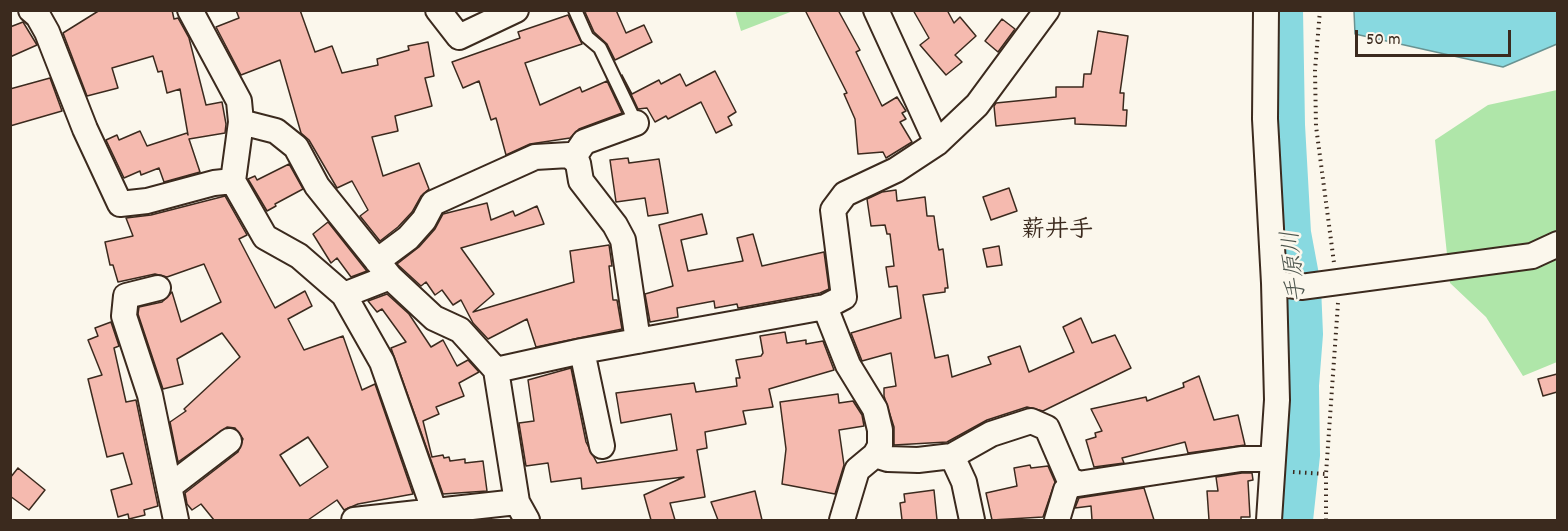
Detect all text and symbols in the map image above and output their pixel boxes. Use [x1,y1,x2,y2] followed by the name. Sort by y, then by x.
[1358,18,1514,56] scale bar
[1366,28,1401,53] text: 50 m
[1021,219,1093,247] district label: 薪井手
[1279,229,1315,303] water label: 手原川

